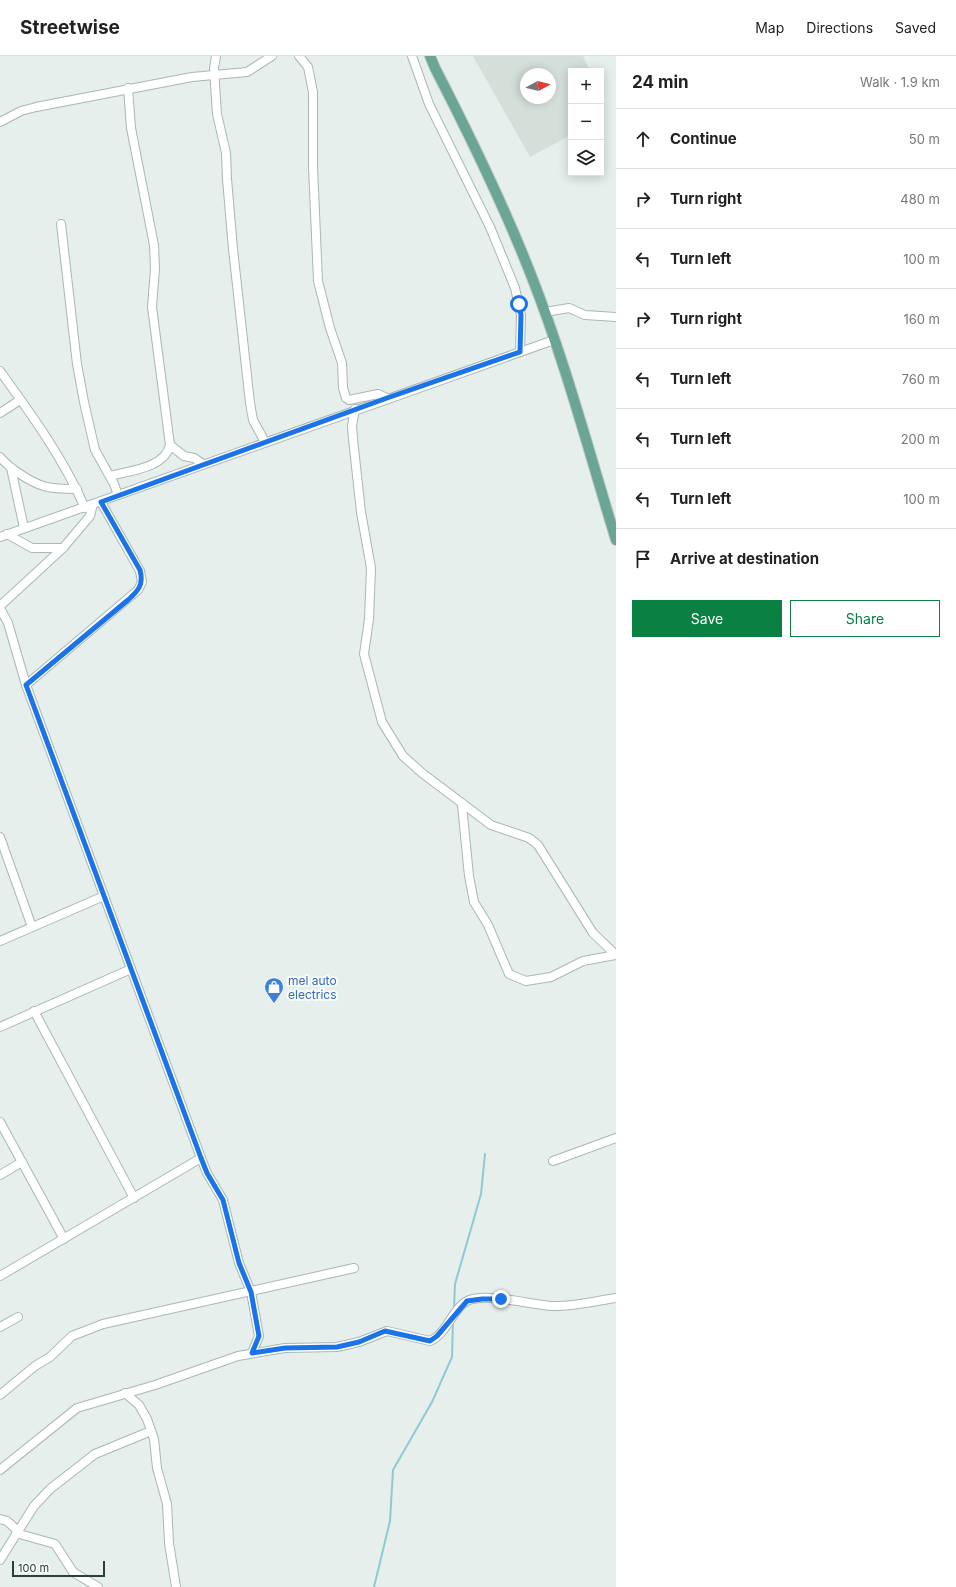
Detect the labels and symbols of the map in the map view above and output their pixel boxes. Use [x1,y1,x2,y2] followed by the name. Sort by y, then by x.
[520,68,556,104] north arrow
[510,295,528,313] route start
[288,973,337,1002] place label: mel auto electrics
[263,976,285,1004] shop icon: mel auto electrics
[492,1290,510,1308] route end
[12,1559,105,1578] scale bar

